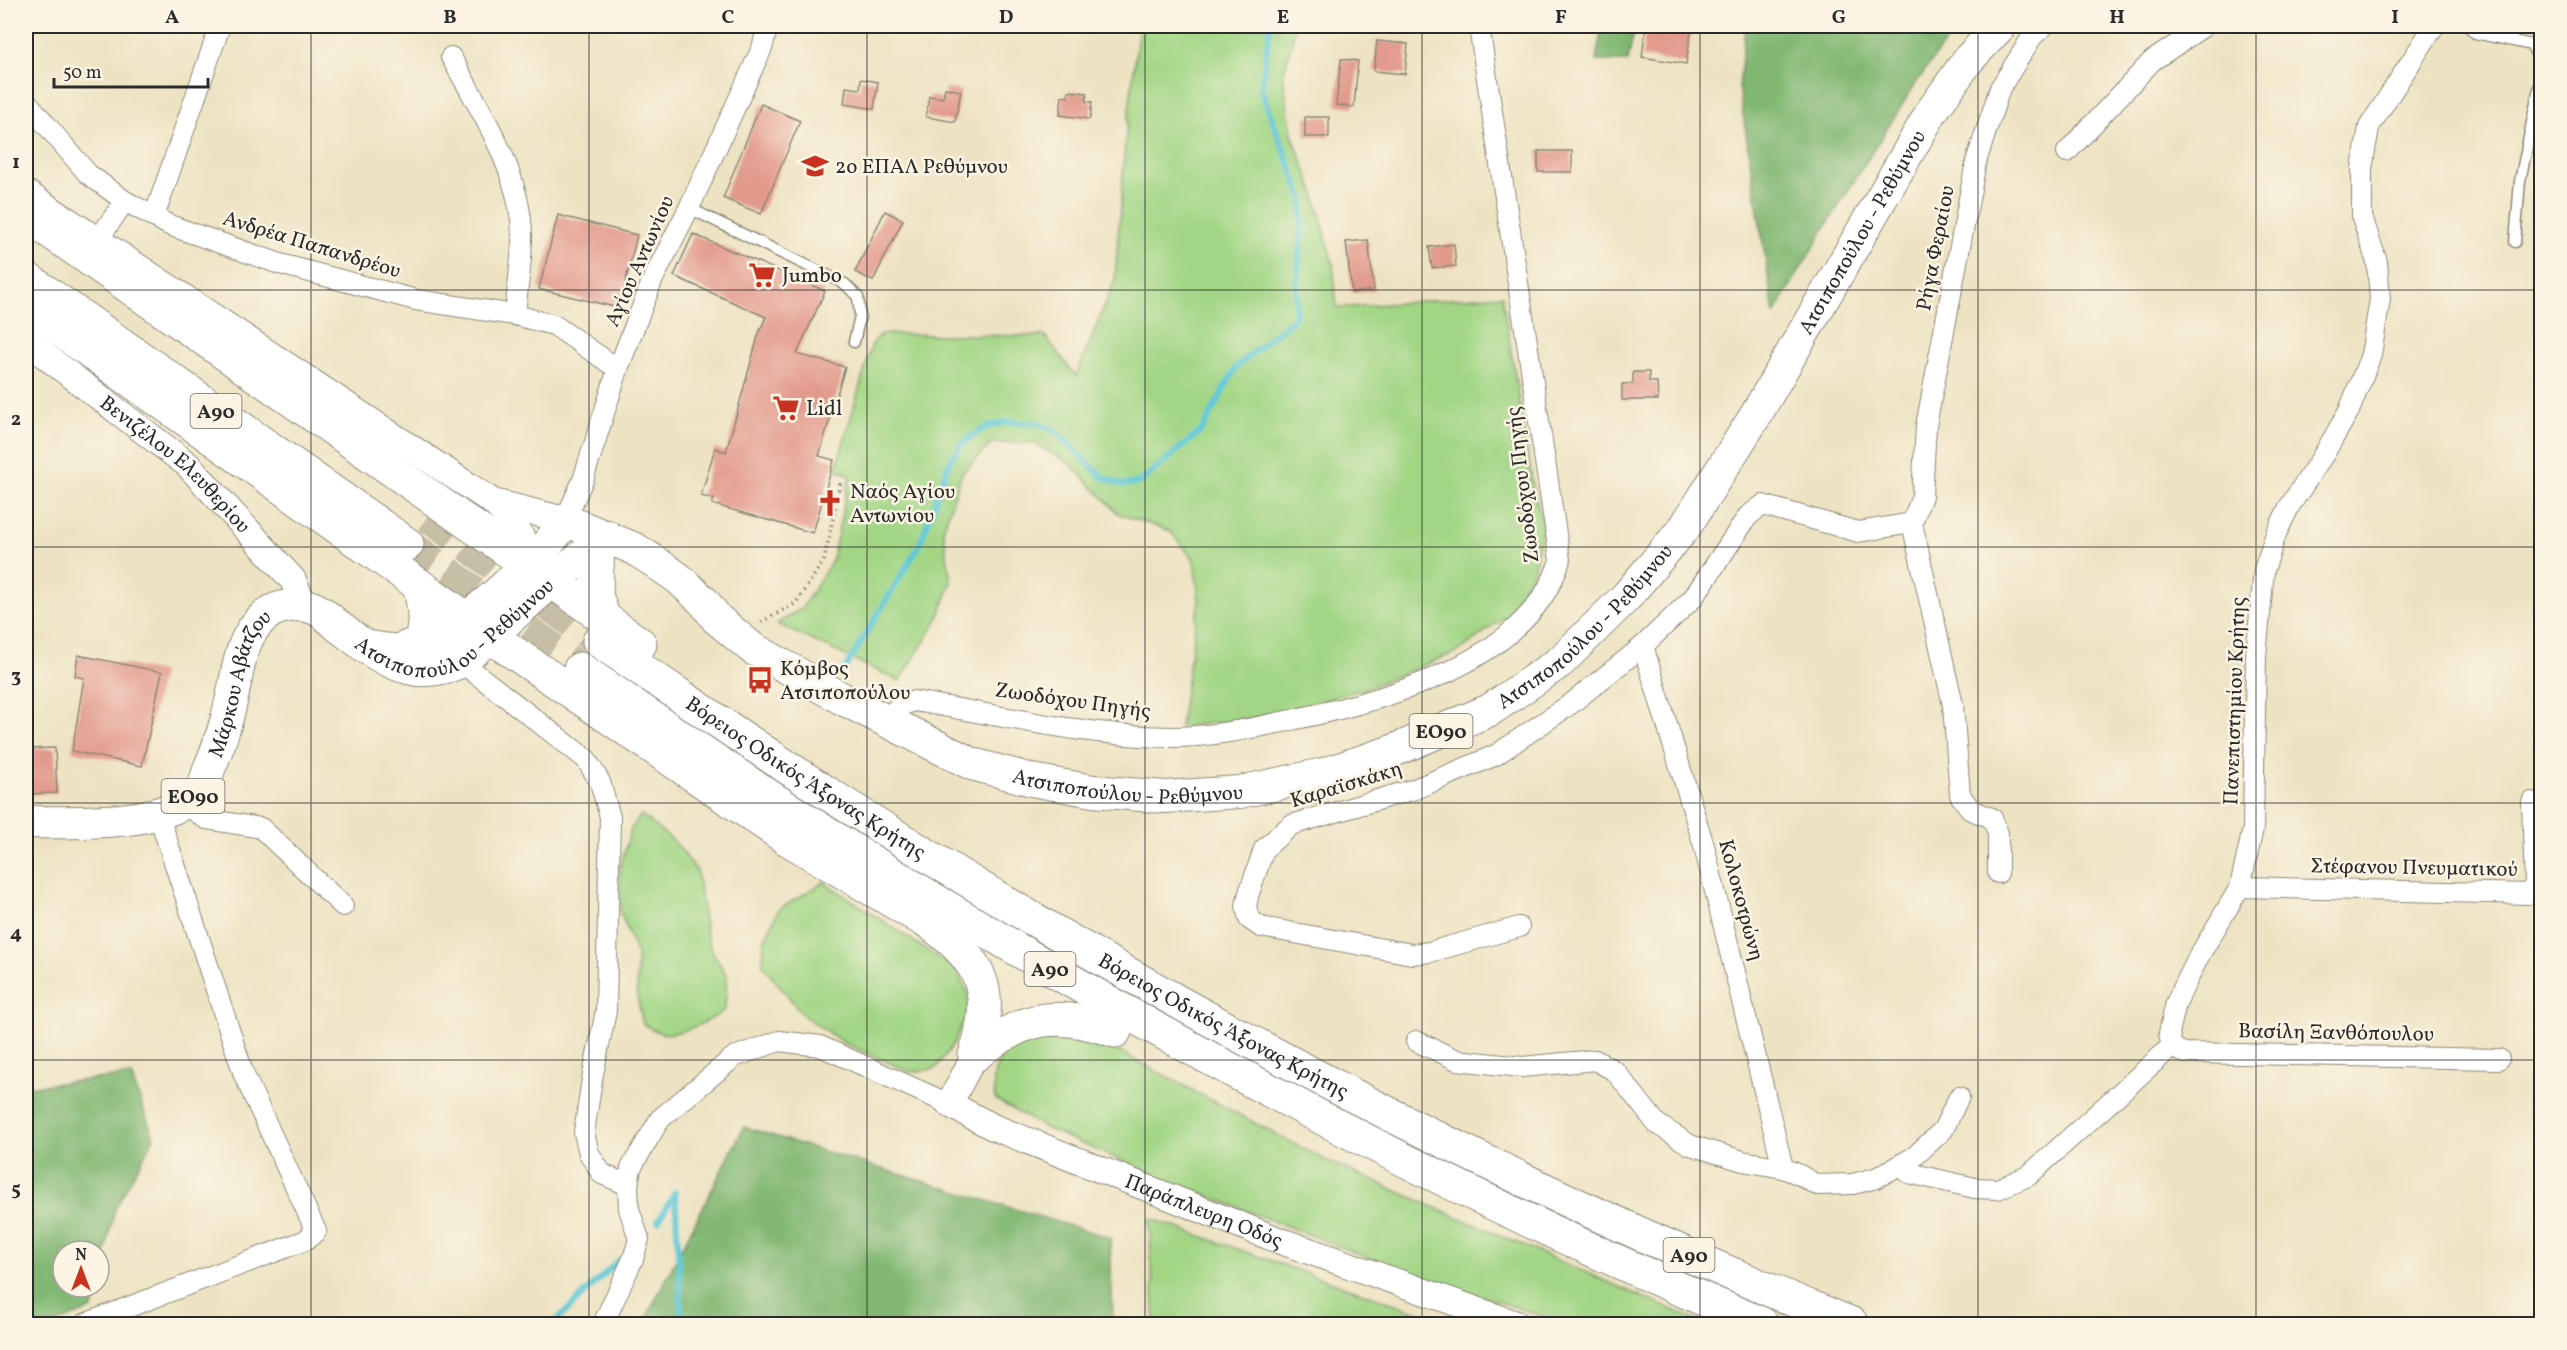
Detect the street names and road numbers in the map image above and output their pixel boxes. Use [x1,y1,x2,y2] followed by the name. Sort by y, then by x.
[1792,125,1934,340] street label: Ατσιποπούλου - Ρεθύμνου
[1910,183,1963,313] street label: Ρήγα Φεραίου
[599,191,682,332] street label: Αγίου Αντωνίου
[219,205,404,286] street label: Ανδρέα Παπανδρέου
[93,389,256,540] street label: Βενιζέλου Ελευθερίου
[190,394,242,428] road number: Α90
[1500,405,1547,565] street label: Ζωοδόχου Πηγής
[1492,539,1680,717] street label: Ατσιποπούλου - Ρεθύμνου
[348,573,561,686] street label: Ατσιποπούλου - Ρεθύμνου
[2217,596,2254,806] street label: Πανεπιστημίου Κρήτης
[202,603,278,762] street label: Μάρκου Αβάτζου
[993,676,1153,727] street label: Ζωοδόχου Πηγής
[679,690,931,867] street label: Βόρειος Οδικός Άξονας Κρήτης
[1410,714,1472,748] road number: ΕΟ90
[1287,755,1406,816] street label: Καραϊσκάκη
[1009,762,1244,813] street label: Ατσιποπούλου - Ρεθύμνου
[162,779,224,813] road number: ΕΟ90
[1710,836,1771,964] street label: Κολοκοτρώνη
[2310,852,2518,885] street label: Στέφανου Πνευματικού
[1092,947,1353,1107] street label: Βόρειος Οδικός Άξονας Κρήτης
[1024,952,1076,986] road number: Α90
[2238,1017,2434,1050] street label: Βασίλη Ξανθόπουλου
[1120,1168,1287,1256] street label: Παράπλευρη Οδός
[1664,1238,1714,1272] road number: Α90

